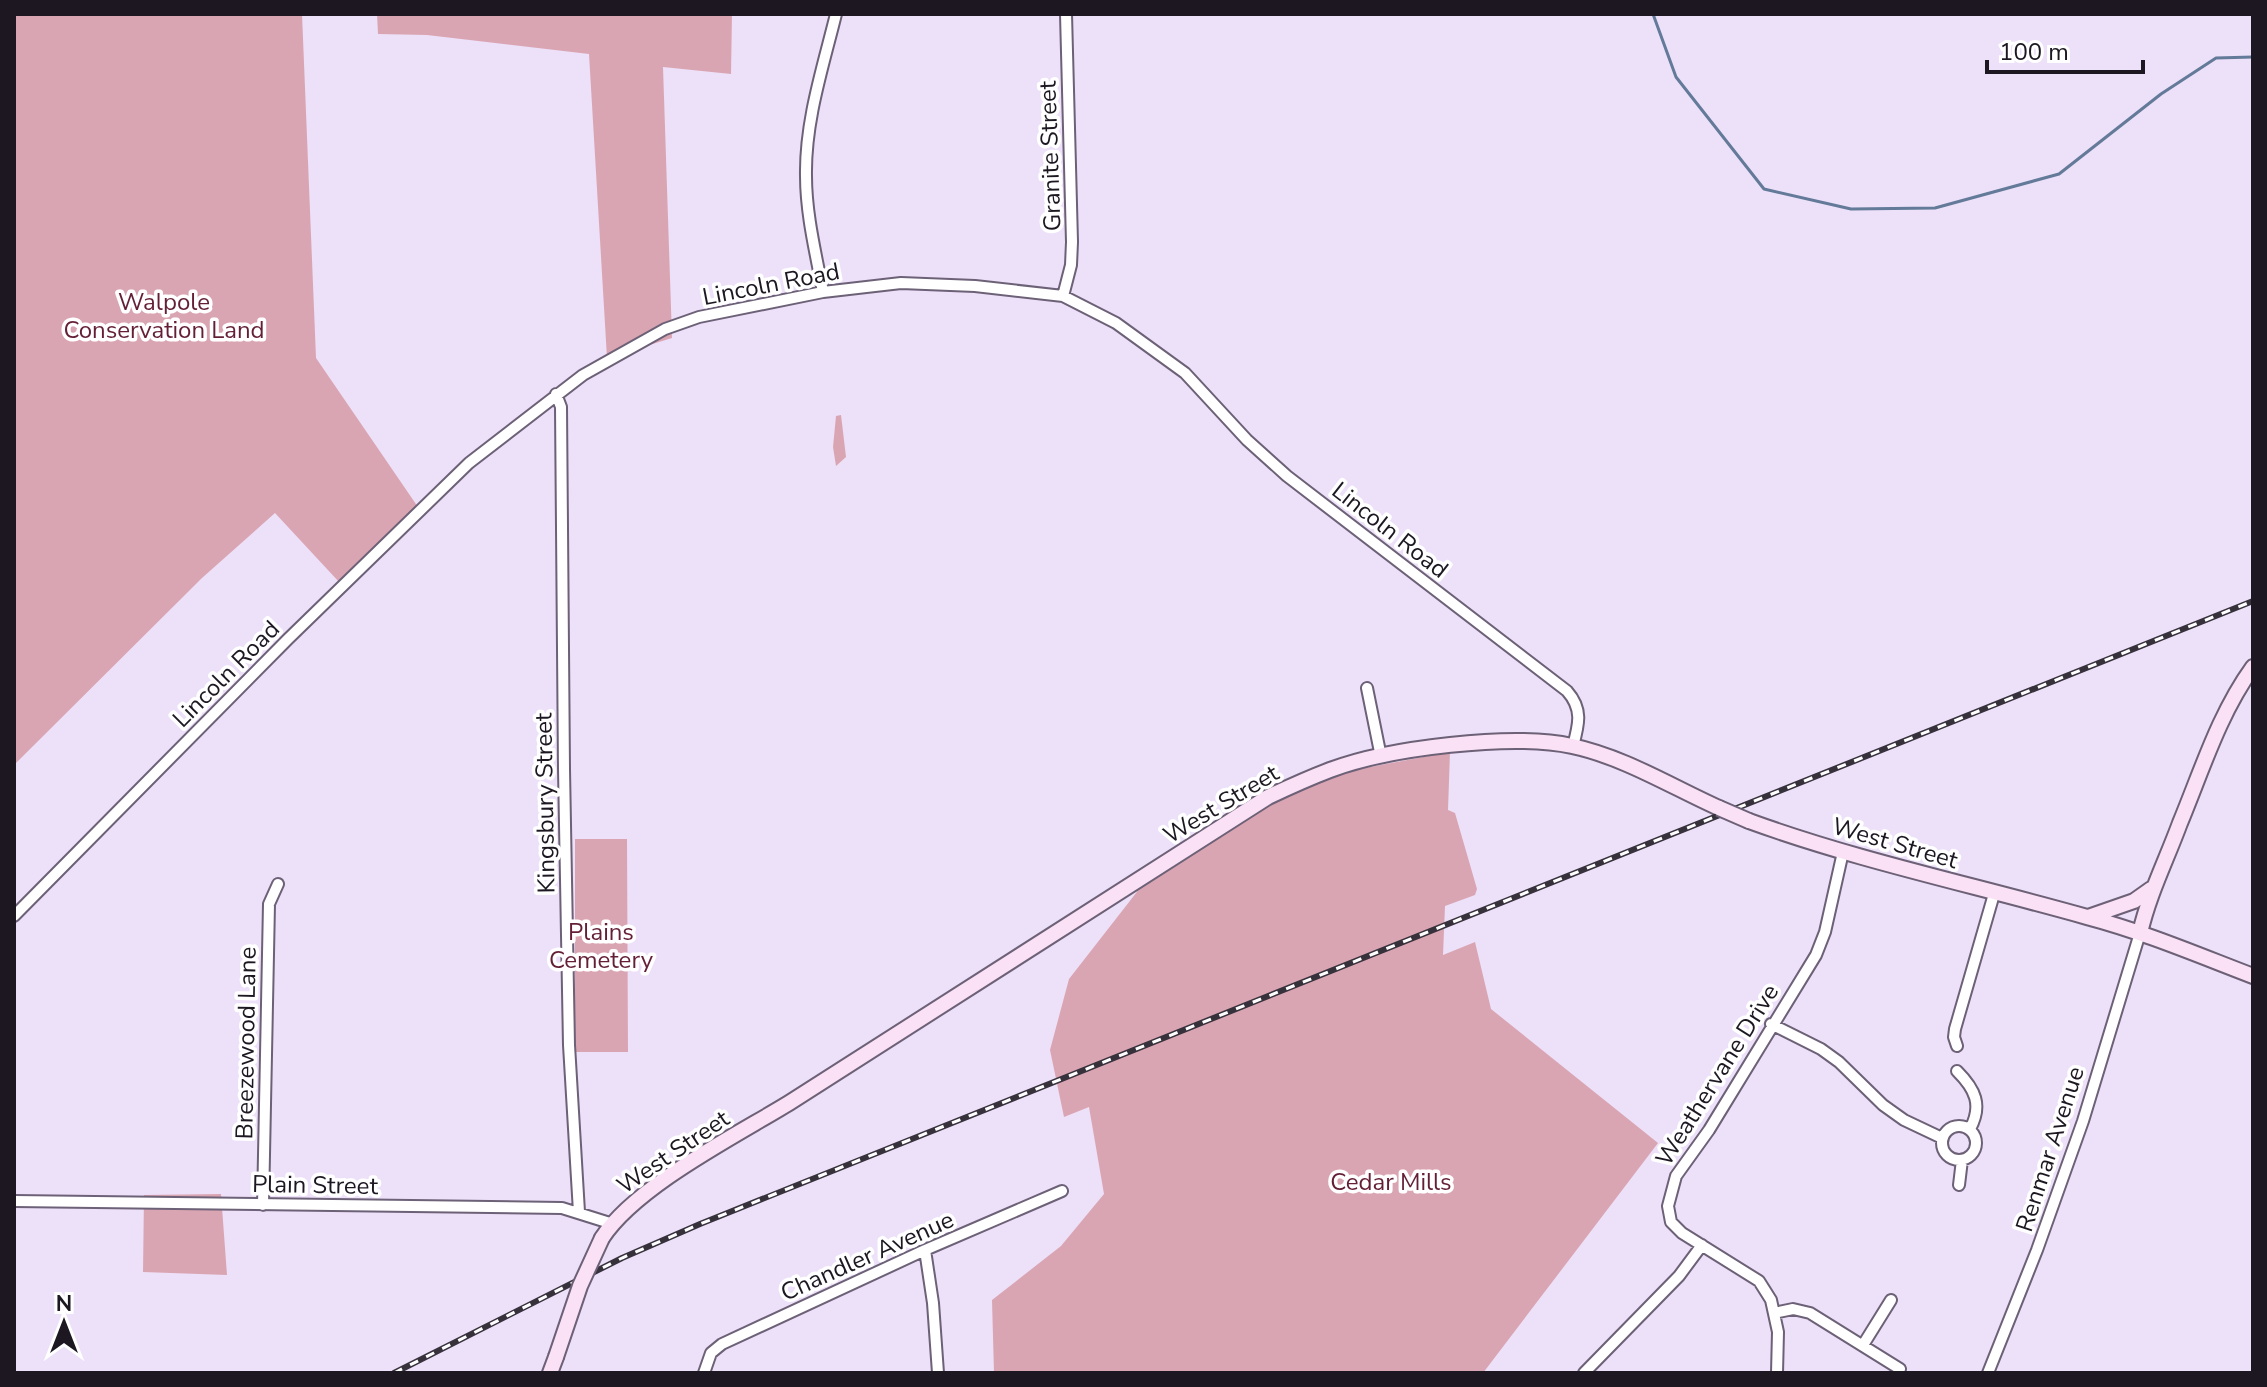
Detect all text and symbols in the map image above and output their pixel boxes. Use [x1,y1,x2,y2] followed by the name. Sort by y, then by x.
[1987,24,2143,74] scale bar
[1999,36,2069,68] text: 100 m
[1031,80,1069,232] street label: Granite Street
[700,255,842,313] street label: Lincoln Road
[63,286,265,346] park label: Walpole Conservation Land
[1325,475,1455,585] street label: Lincoln Road
[165,613,287,735] street label: Lincoln Road
[527,712,563,894] street label: Kingsbury Street
[1157,757,1285,851] street label: West Street
[1828,810,1962,876] street label: West Street
[549,916,654,976] park label: Plains Cemetery
[228,946,264,1140] street label: Breezewood Lane
[1648,978,1786,1172] street label: Weathervane Drive
[2008,1062,2092,1236] street label: Renmar Avenue
[610,1102,736,1201] street label: West Street
[1330,1166,1452,1198] park label: Cedar Mills
[252,1168,379,1202] street label: Plain Street
[775,1203,959,1309] street label: Chandler Avenue
[24,1283,104,1363] north arrow
[56,1289,72,1319] text: N

